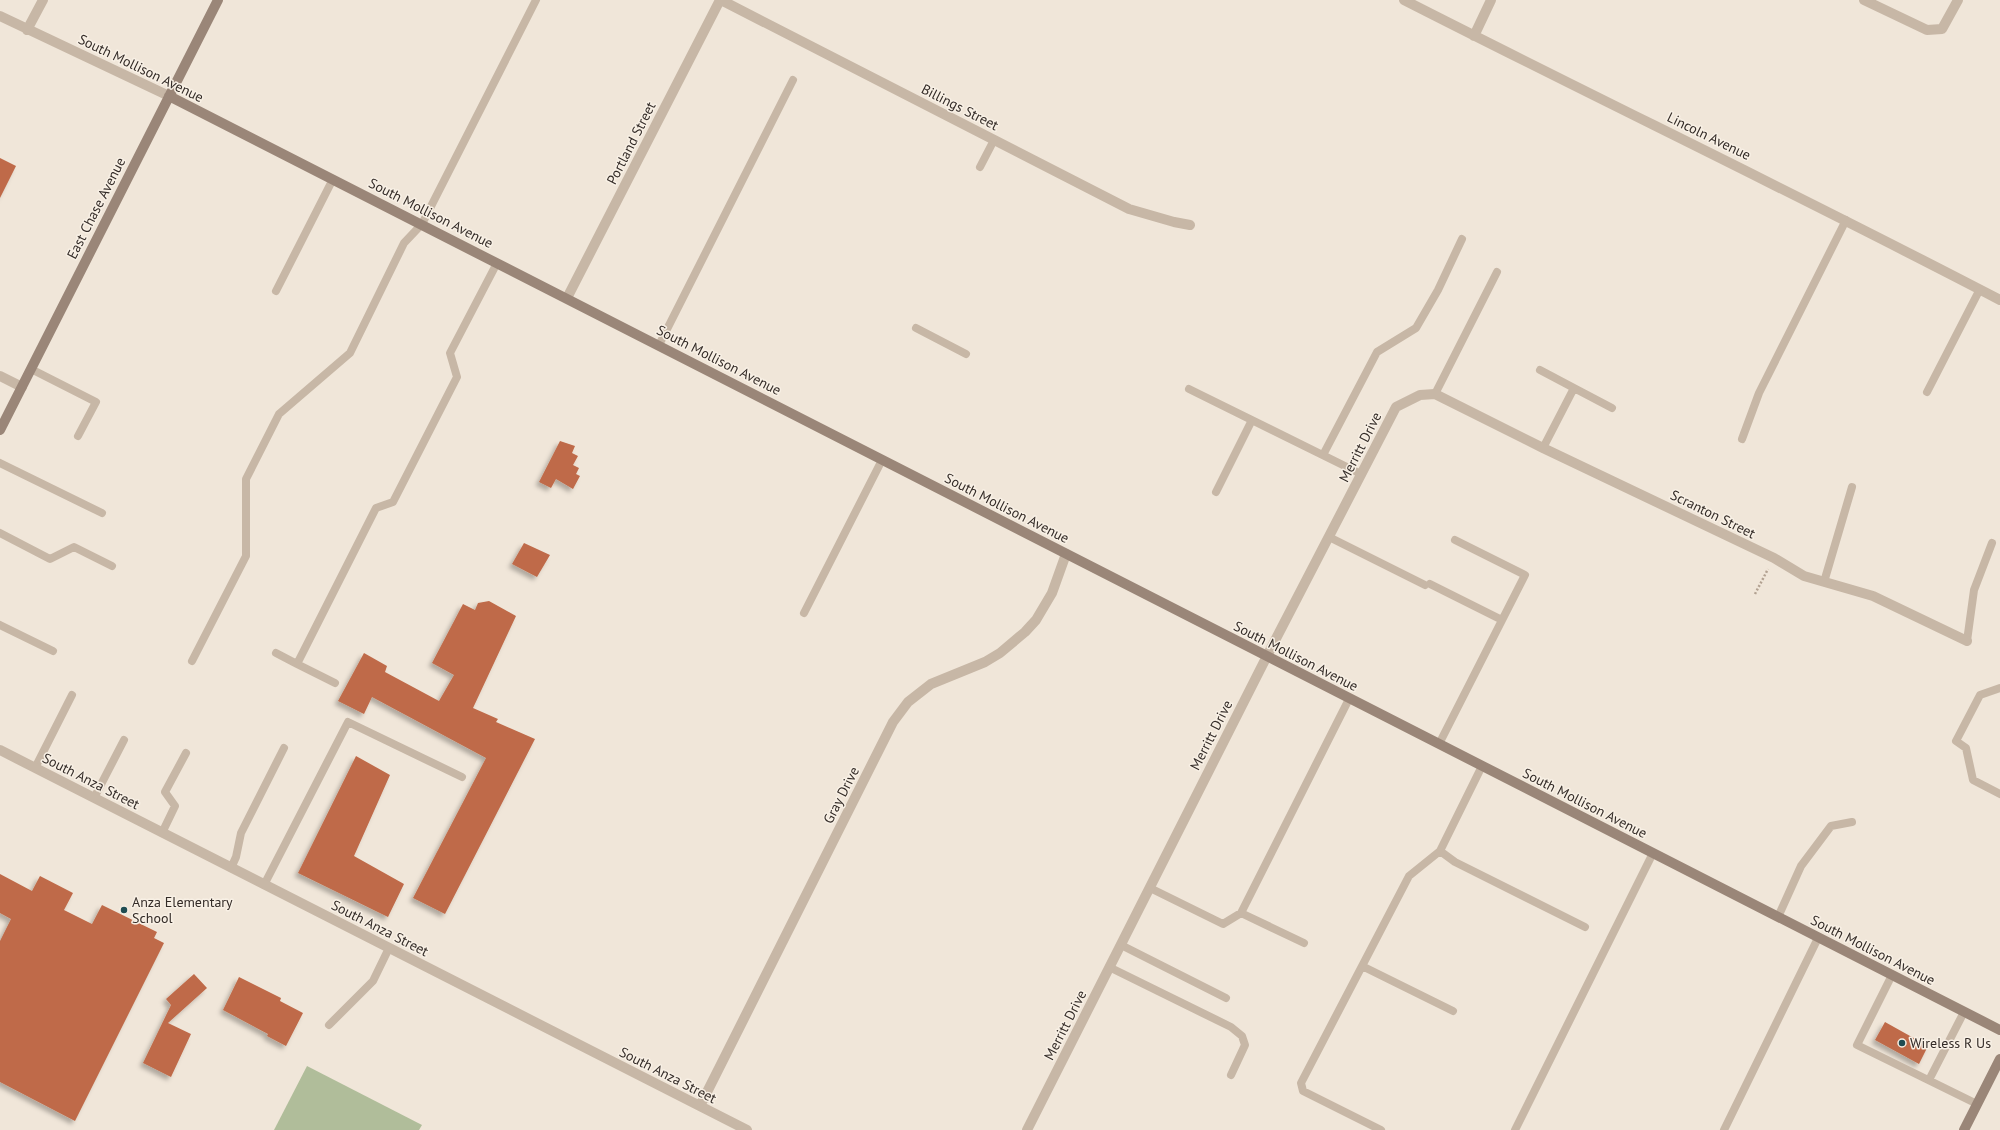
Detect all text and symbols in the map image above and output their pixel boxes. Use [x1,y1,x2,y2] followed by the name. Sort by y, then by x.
[75,30,207,106] street label: South Mollison Avenue
[918,80,1002,134] street label: Billings Street
[602,98,660,187] street label: Portland Street
[1664,108,1754,164] street label: Lincoln Avenue
[63,154,129,262] street label: East Chase Avenue
[366,174,496,252] street label: South Mollison Avenue
[654,321,784,399] street label: South Mollison Avenue
[1335,409,1385,485] street label: Merritt Drive
[942,469,1072,547] street label: South Mollison Avenue
[1668,486,1759,542] street label: Scranton Street
[1231,617,1361,695] street label: South Mollison Avenue
[1186,697,1236,773] street label: Merritt Drive
[39,749,143,813] street label: South Anza Street
[819,764,863,826] street label: Gray Drive
[1520,764,1650,842] street label: South Mollison Avenue
[132,893,233,927] place label: Anza Elementary School
[328,896,432,960] street label: South Anza Street
[119,905,129,915] marker: Anza Elementary School
[1808,911,1938,989] street label: South Mollison Avenue
[1040,987,1090,1063] street label: Merritt Drive
[1910,1034,1991,1052] place label: Wireless R Us
[1897,1038,1907,1048] marker: Wireless R Us
[616,1043,720,1107] street label: South Anza Street

